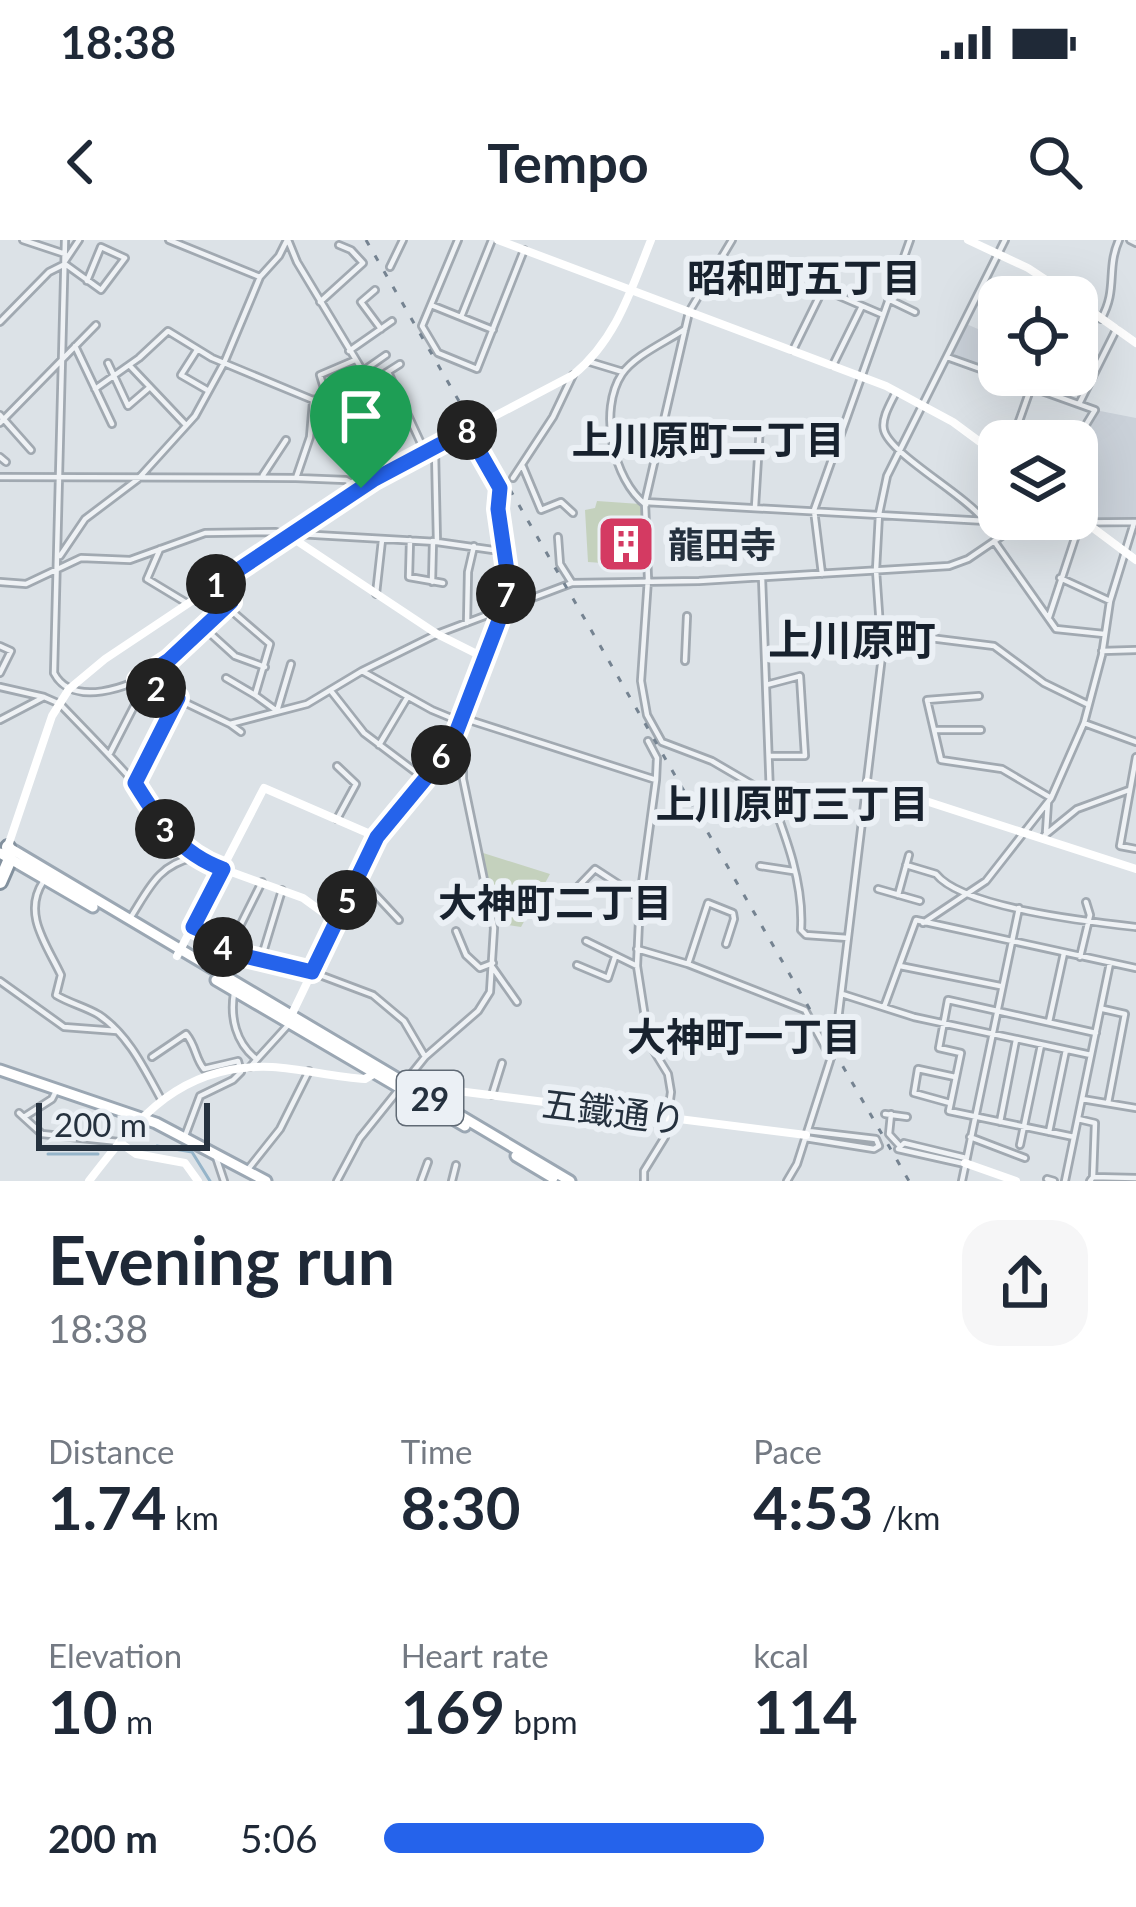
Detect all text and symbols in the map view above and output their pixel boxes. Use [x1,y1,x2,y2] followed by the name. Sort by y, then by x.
[60,15,176,69] text: 18:38
[48,129,114,195] icon: back
[1022,129,1088,195] icon: search
[487,130,649,195] text: Tempo
[687,254,921,300] district label: 昭和町五丁目
[978,276,1098,540] map controls
[978,276,1098,396] button: locate
[310,365,412,488] pin
[328,383,394,449] icon: arrive
[437,400,497,460] pin: 8
[457,410,477,450] text: 8
[571,416,845,462] district label: 上川原町二丁目
[978,420,1098,540] button: layers
[595,513,657,575] building icon: 龍田寺
[668,522,776,566] place label: 龍田寺
[186,554,246,614] pin: 1
[206,564,226,604] text: 1
[476,564,536,624] pin: 7
[496,574,516,614] text: 7
[768,614,936,664] district label: 上川原町
[126,658,186,718] pin: 2
[146,668,166,708] text: 2
[411,725,471,785] pin: 6
[431,735,451,775] text: 6
[655,780,929,826] district label: 上川原町三丁目
[135,799,195,859] pin: 3
[155,809,175,849] text: 3
[317,870,377,930] pin: 5
[438,879,672,925] district label: 大神町二丁目
[337,880,357,920] text: 5
[193,917,253,977] pin: 4
[213,927,233,967] text: 4
[627,1013,861,1059] district label: 大神町一丁目
[397,1071,463,1125] road number: 29
[540,1080,688,1142] street label: 五鐵通り
[36,1097,210,1150] scale bar
[54,1104,147,1144] text: 200 m
[48,1220,395,1299] text: Evening run
[962,1220,1088,1346] button: share
[48,1305,148,1351] text: 18:38
[48,1431,175,1471] text: Distance
[401,1431,473,1471] text: Time
[753,1431,822,1471] text: Pace
[48,1471,167,1543] text: 1.74
[401,1471,521,1543] text: 8:30
[753,1471,873,1543] text: 4:53
[167,1497,219,1537] text: km
[873,1497,940,1537] text: /km
[48,1635,182,1675] text: Elevation
[401,1635,549,1675] text: Heart rate
[753,1635,809,1675] text: kcal
[48,1675,118,1747] text: 10
[401,1675,505,1747] text: 169
[753,1675,858,1747] text: 114
[118,1701,153,1741] text: m
[505,1701,578,1741] text: bpm
[48,1815,158,1861] text: 200 m
[240,1815,318,1861] text: 5:06

